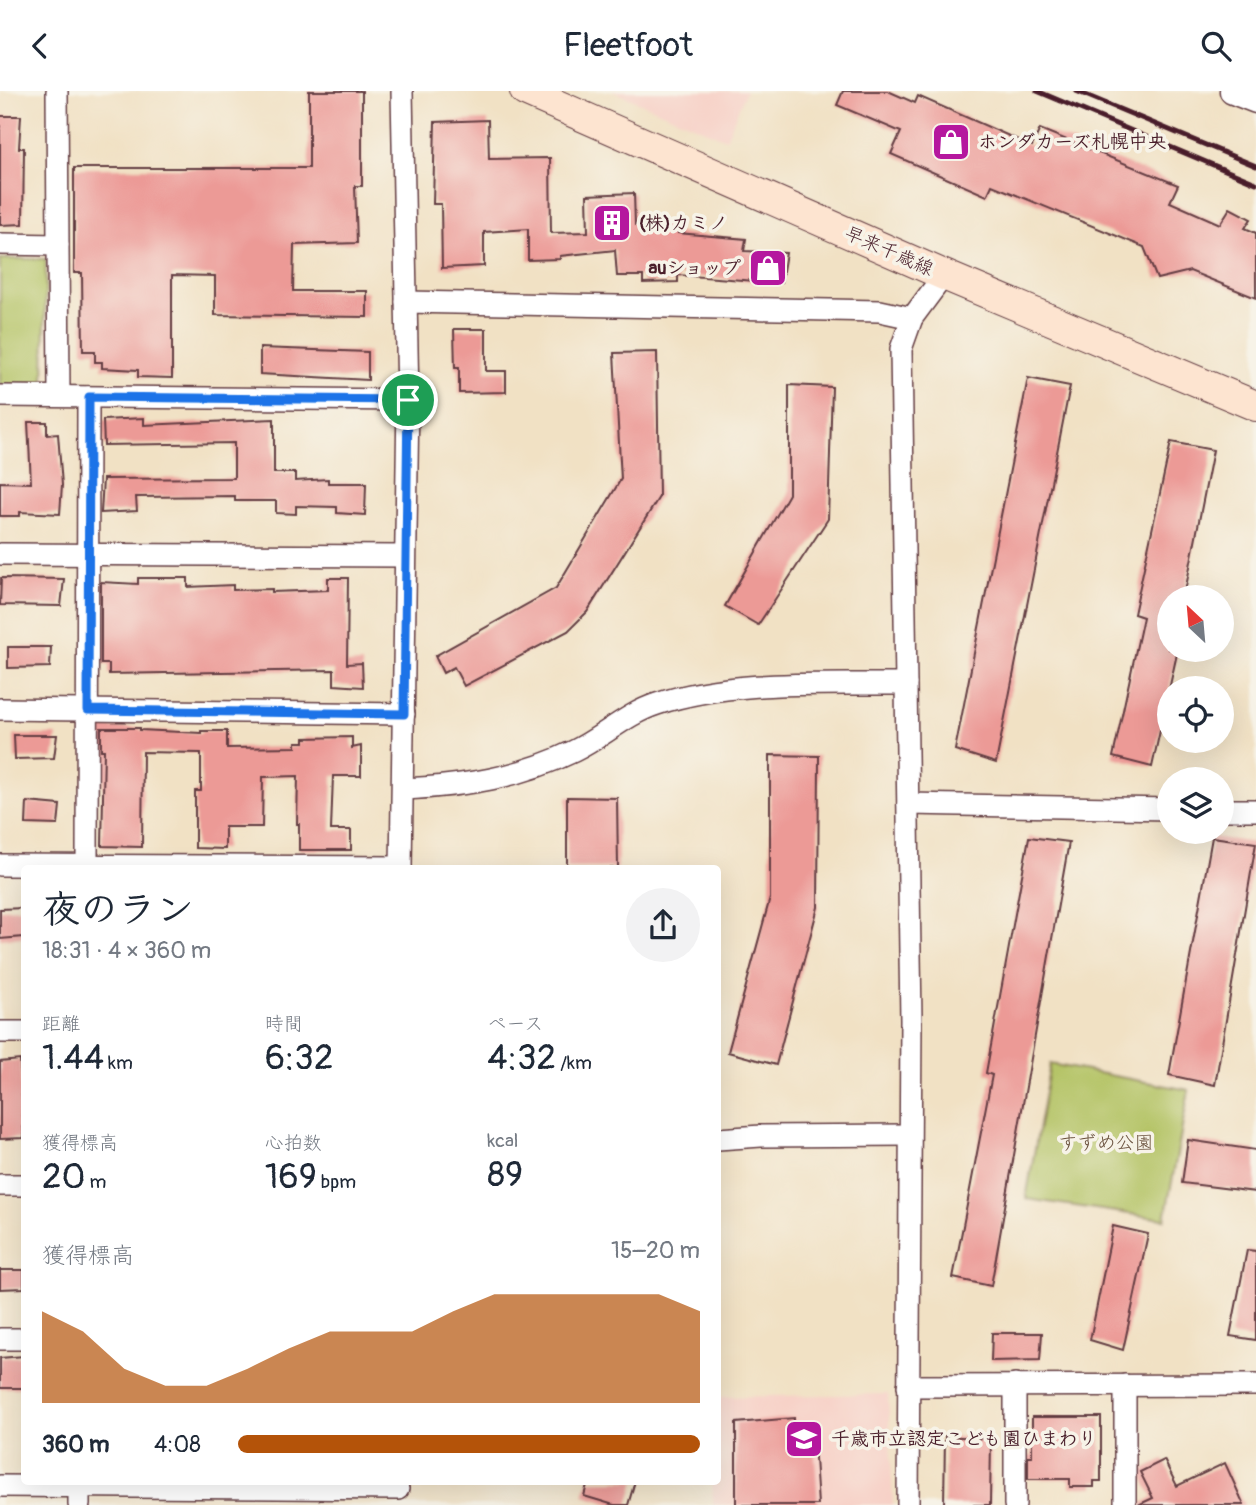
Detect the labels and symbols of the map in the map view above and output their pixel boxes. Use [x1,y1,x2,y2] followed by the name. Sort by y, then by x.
[930,121,972,163] shop icon: ホンダカーズ札幌中央
[978,130,1166,154] place label: ホンダカーズ札幌中央
[591,202,633,244] building icon: (株)カミノ
[639,211,728,235] place label: (株)カミノ
[841,221,937,281] street label: 早来千歳線
[747,247,789,289] shop icon: auショップ
[649,256,741,280] place label: auショップ
[378,370,438,430] pin
[1157,585,1234,661] north arrow
[1058,1131,1154,1155] park label: すずめ公園
[783,1418,825,1460] school or university icon: 千歳市立認定こども園ひまわり
[831,1427,1097,1451] place label: 千歳市立認定こども園ひまわり

